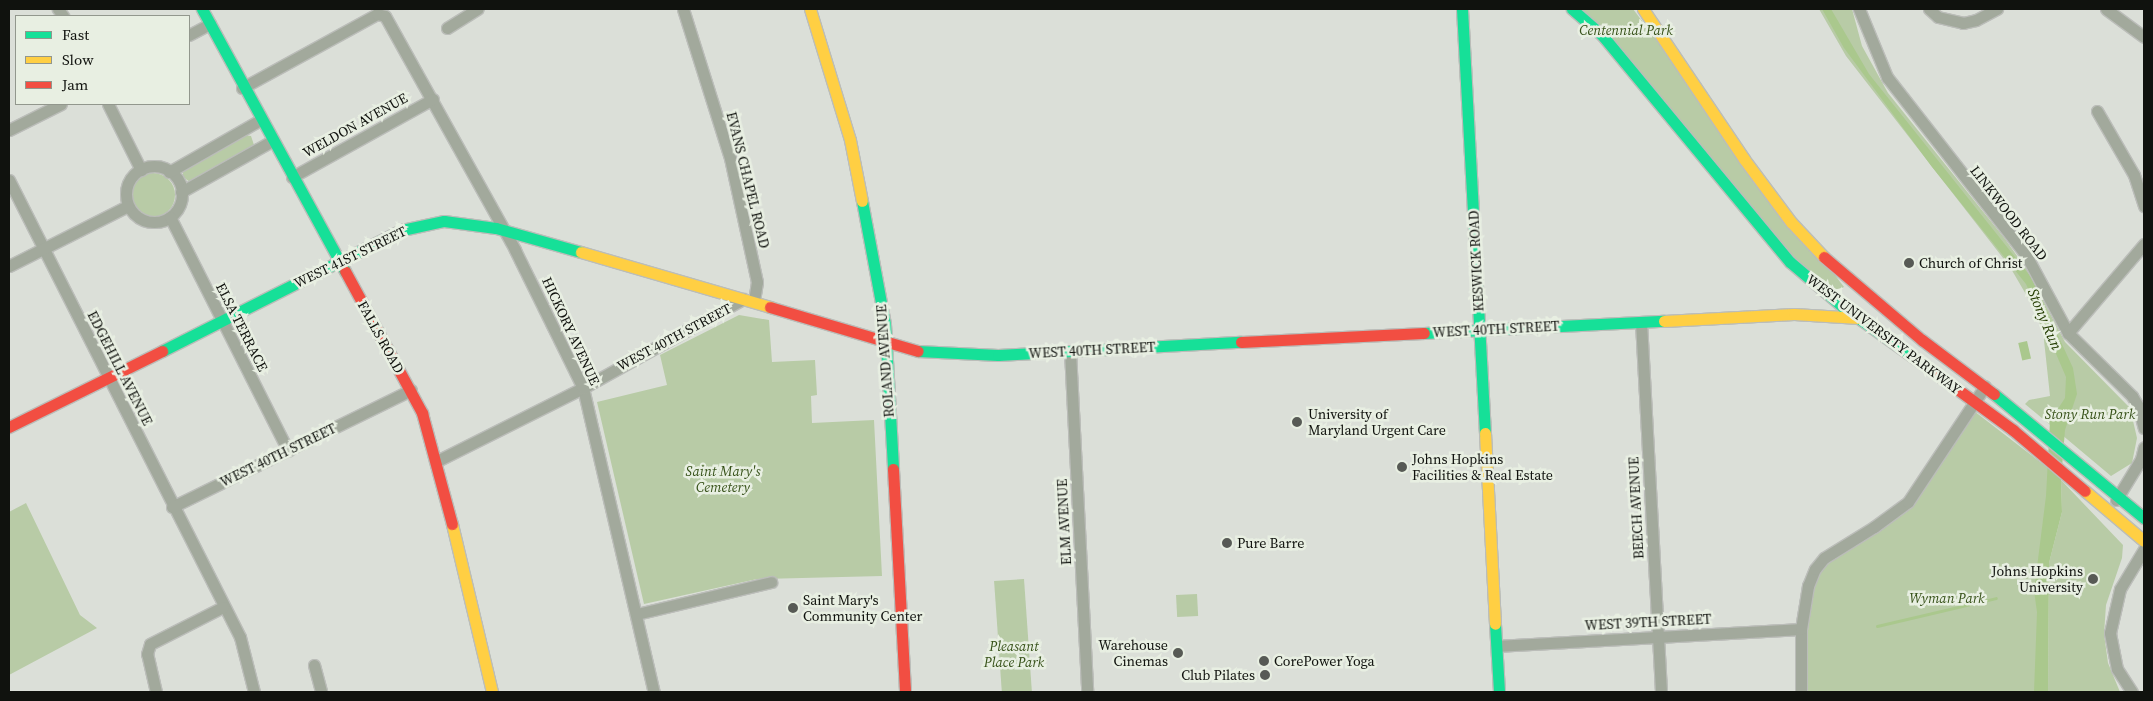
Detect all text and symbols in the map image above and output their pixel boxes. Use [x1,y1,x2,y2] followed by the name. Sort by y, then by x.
[15,15,190,105] legend
[1579,22,1673,38] park label: Centennial Park
[62,24,89,45] text: Fast
[62,49,94,70] text: Slow
[62,74,88,95] text: Jam
[300,89,410,161] street label: WELDON AVENUE
[723,110,773,250] street label: EVANS CHAPEL ROAD
[1967,162,2051,264] street label: LINKWOOD ROAD
[1465,210,1487,312] street label: KESWICK ROAD
[291,222,409,292] street label: WEST 41ST STREET
[1919,255,2022,271] place label: Church of Christ
[1903,257,1915,269] marker: Church of Christ
[1803,270,1965,398] street label: WEST UNIVERSITY PARKWAY
[539,274,603,388] street label: HICKORY AVENUE
[212,280,272,374] street label: ELSA TERRACE
[2024,286,2066,352] water label: Stony Run
[354,298,408,376] street label: FALLS ROAD
[614,300,734,374] street label: WEST 40TH STREET
[873,304,897,418] street label: ROLAND AVENUE
[84,308,156,428] street label: EDGEHILL AVENUE
[1432,317,1560,341] street label: WEST 40TH STREET
[1028,338,1156,362] street label: WEST 40TH STREET
[1308,406,1446,438] place label: University of Maryland Urgent Care
[2045,406,2135,422] park label: Stony Run Park
[1290,415,1304,429] marker: University of Maryland Urgent Care
[217,420,339,490] street label: WEST 40TH STREET
[1412,451,1553,484] place label: Johns Hopkins Facilities & Real Estate
[1625,456,1647,560] street label: BEECH AVENUE
[1396,461,1408,473] marker: Johns Hopkins Facilities & Real Estate
[686,463,760,496] park label: Saint Mary's Cemetery
[1053,478,1075,566] street label: ELM AVENUE
[1237,535,1304,551] place label: Pure Barre
[1221,537,1233,549] marker: Pure Barre
[1992,563,2083,596] place label: Johns Hopkins University
[2087,573,2099,585] marker: Johns Hopkins University
[1909,590,1985,606] park label: Wyman Park
[803,592,922,624] place label: Saint Mary's Community Center
[787,602,799,614] marker: Saint Mary's Community Center
[1584,610,1712,634] street label: WEST 39TH STREET
[1098,637,1168,670] place label: Warehouse Cinemas
[984,638,1044,670] park label: Pleasant Place Park
[1172,647,1184,659] marker: Warehouse Cinemas
[1274,653,1375,669] place label: CorePower Yoga
[1258,655,1270,667] marker: CorePower Yoga
[1181,667,1255,683] place label: Club Pilates
[1259,669,1271,681] marker: Club Pilates

